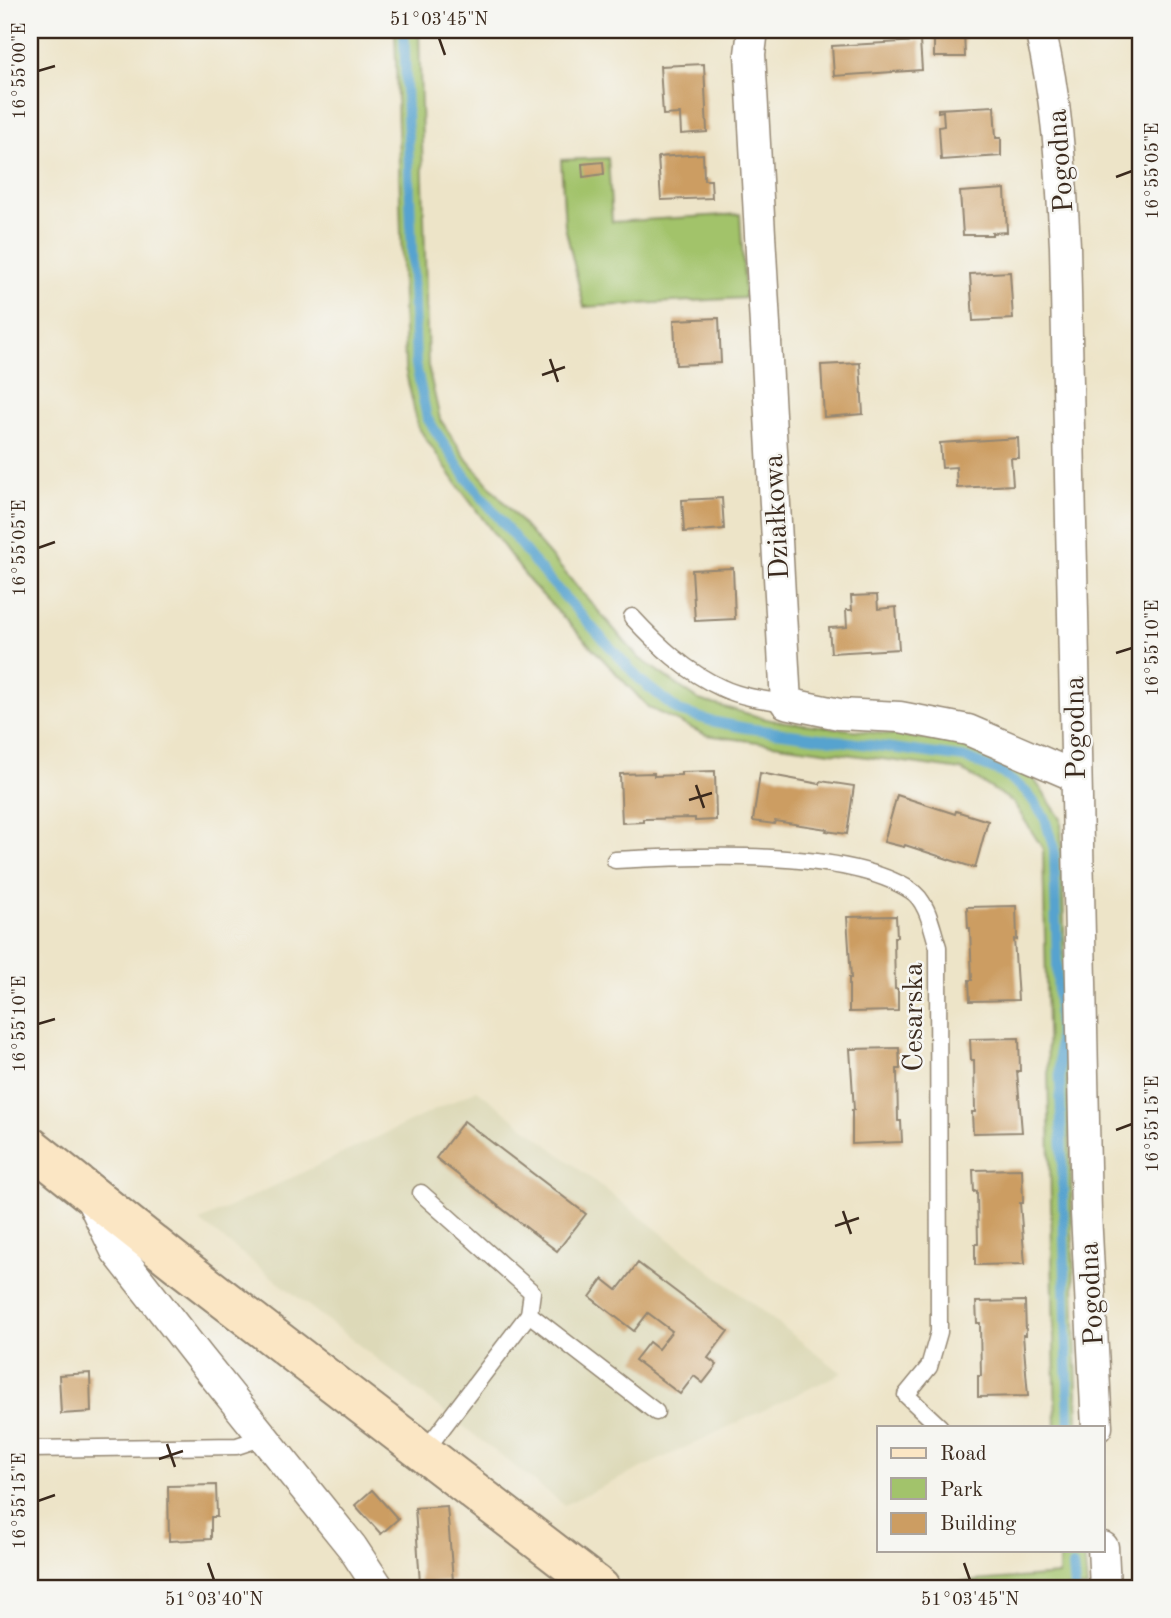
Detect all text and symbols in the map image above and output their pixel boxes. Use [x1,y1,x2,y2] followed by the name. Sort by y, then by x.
[390,11,488,29] text: 51°03'45"N
[11,23,29,119] text: 16°55'00"E
[1044,108,1080,214] street label: Pogodna
[1144,123,1162,219] text: 16°55'05"E
[761,453,795,580] street label: Działkowa
[11,500,29,596] text: 16°55'05"E
[1144,600,1162,696] text: 16°55'10"E
[1062,676,1092,780] street label: Pogodna
[901,962,929,1072] street label: Cesarska
[11,976,29,1072] text: 16°55'10"E
[1144,1076,1162,1172] text: 16°55'15"E
[1076,1241,1110,1347] street label: Pogodna
[877,1426,1104,1552] legend
[940,1444,987,1465] text: Road
[11,1453,29,1549] text: 16°55'15"E
[940,1480,983,1501] text: Park
[940,1514,1017,1535] text: Building
[165,1591,263,1609] text: 51°03'40"N
[921,1591,1019,1609] text: 51°03'45"N

